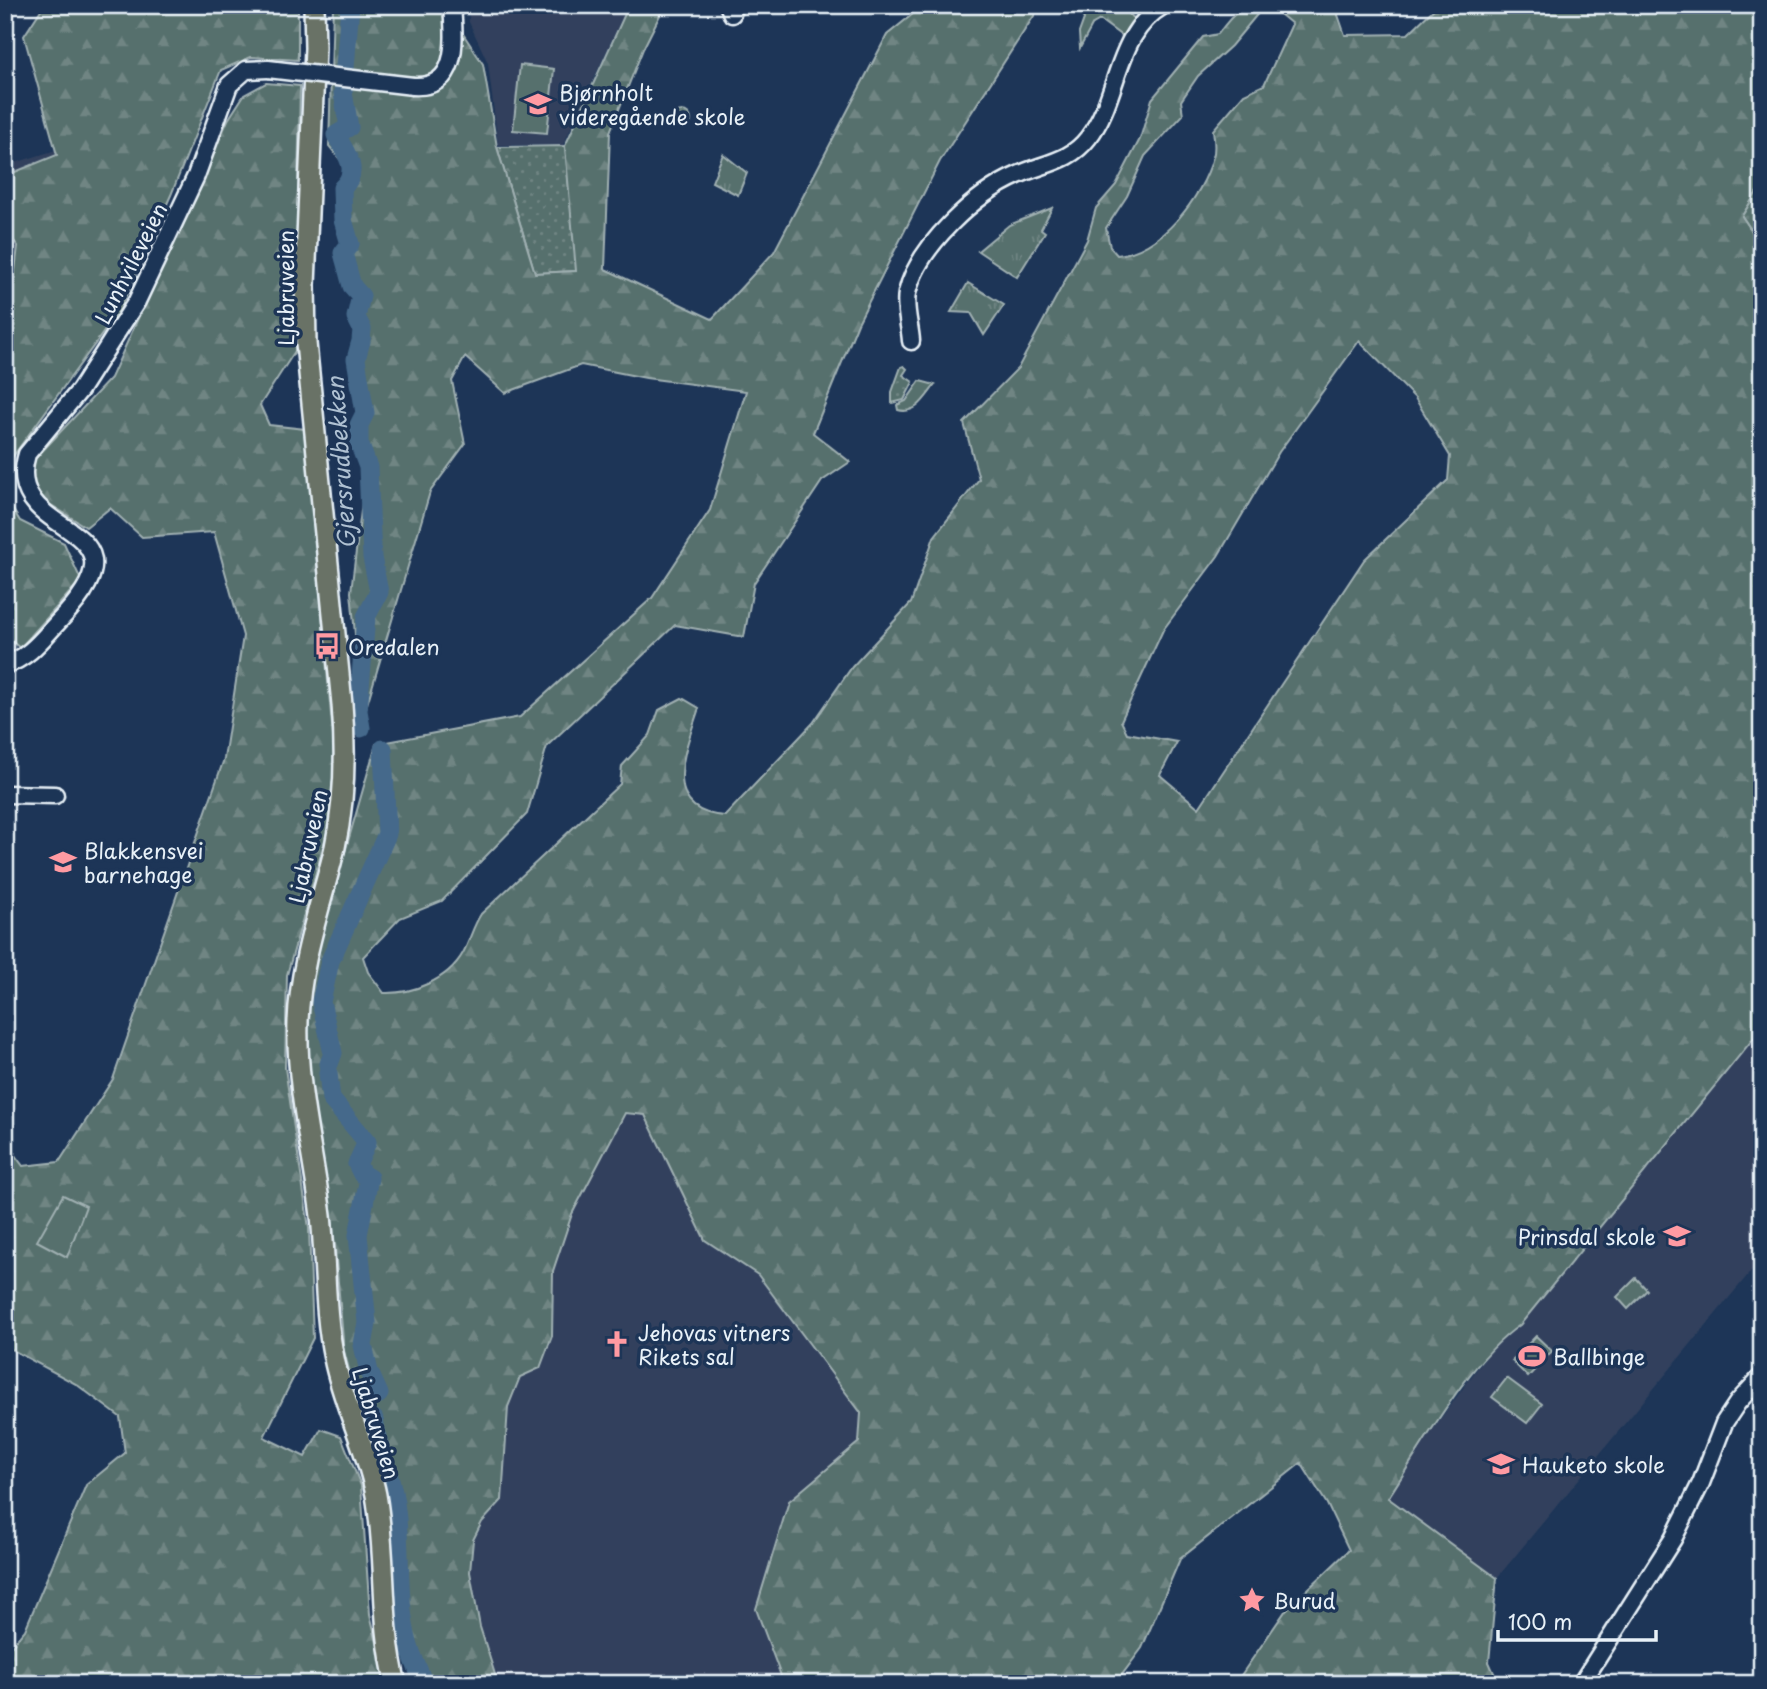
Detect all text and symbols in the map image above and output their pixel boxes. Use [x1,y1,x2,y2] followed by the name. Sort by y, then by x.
[559,76,745,132] place label: Bjørnholt videregående skole
[523,89,553,119] school or university icon: Bjørnholt videregående skole
[86,197,174,329] street label: Lunhvileveien
[269,230,301,346] street label: Ljabruveien
[316,375,363,550] water label: Gjersrudbekken
[348,630,440,662] place label: Oredalen
[312,631,342,661] bus stop icon: Oredalen
[279,786,335,906] street label: Ljabruveien
[84,834,204,890] place label: Blakkensvei barnehage
[48,847,78,877] school or university icon: Blakkensvei barnehage
[1518,1220,1656,1252] place label: Prinsdal skole
[1662,1221,1692,1251] school or university icon: Prinsdal skole
[638,1316,790,1372] place label: Jehovas vitners Rikets sal
[602,1329,632,1359] church icon: Jehovas vitners Rikets sal
[1553,1340,1645,1372] place label: Ballbinge
[1517,1341,1547,1371] sports icon: Ballbinge
[345,1363,409,1483] street label: Ljabruveien
[1522,1448,1665,1480] place label: Hauketo skole
[1486,1449,1516,1479] school or university icon: Hauketo skole
[1273,1584,1336,1616] place label: Burud
[1237,1585,1267,1615] place icon: Burud
[1498,1598,1655,1642] scale bar
[1508,1605,1572,1637] text: 100 m

